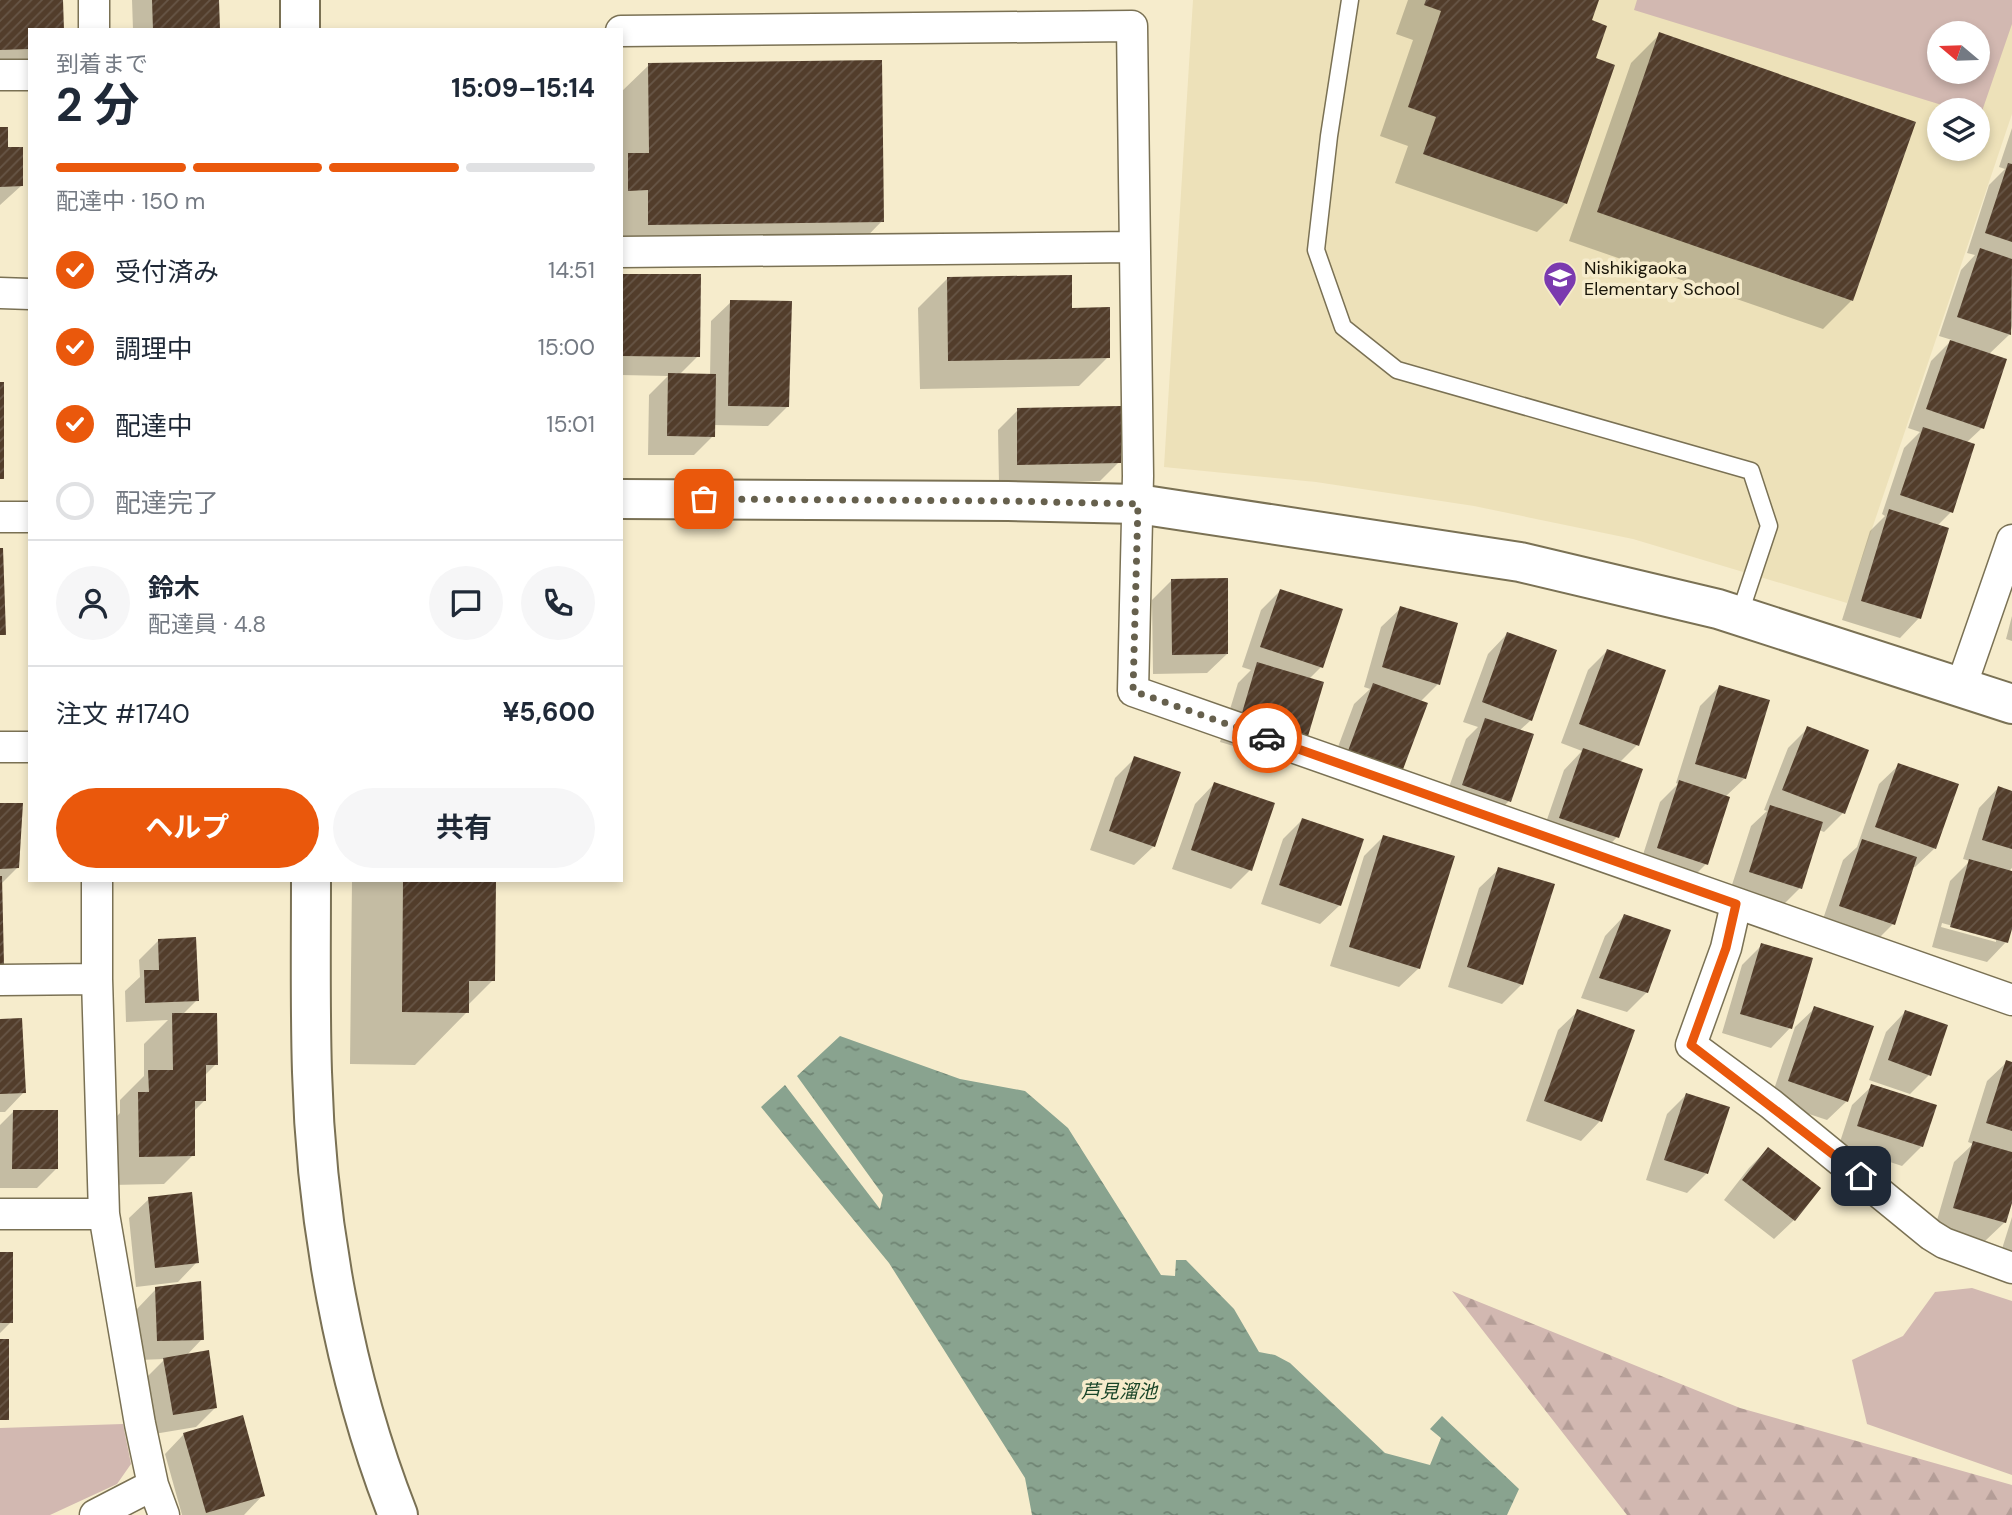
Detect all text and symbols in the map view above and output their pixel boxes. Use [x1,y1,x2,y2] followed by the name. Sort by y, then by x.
[1927,21,1990,84] north arrow
[1927,21,1990,161] map controls
[56,49,148,79] text: 到着まで
[451,71,595,105] text: 15:09–15:14
[56,75,139,135] text: 2 分
[1927,98,1990,161] button: layers
[56,186,205,216] text: 配達中 · 150 m
[56,251,94,289] icon: check
[115,255,219,289] text: 受付済み
[548,255,595,285] text: 14:51
[1584,256,1740,301] place label: Nishikigaoka Elementary School
[1541,259,1579,308] school or university icon: Nishikigaoka Elementary School
[56,328,94,366] icon: check
[115,332,193,366] text: 調理中
[538,332,595,362] text: 15:00
[56,405,94,443] icon: check
[115,409,193,443] text: 配達中
[546,409,595,439] text: 15:01
[674,469,734,529] pin
[685,480,723,518] icon: bag
[115,486,219,520] text: 配達完了
[56,566,130,640] button: person
[429,566,503,640] button: chat
[521,566,595,640] button: phone
[148,571,200,605] text: 鈴木
[148,609,266,639] text: 配達員 · 4.8
[502,695,595,729] text: ¥5,600
[56,697,190,731] text: 注文 #1740
[1232,703,1302,773] courier
[1248,719,1286,757] icon: car
[56,788,319,868] button: ヘルプ
[333,788,595,868] button: 共有
[1831,1146,1891,1206] pin
[1842,1157,1880,1195] icon: home
[1081,1379,1159,1404] water label: 芦見溜池

